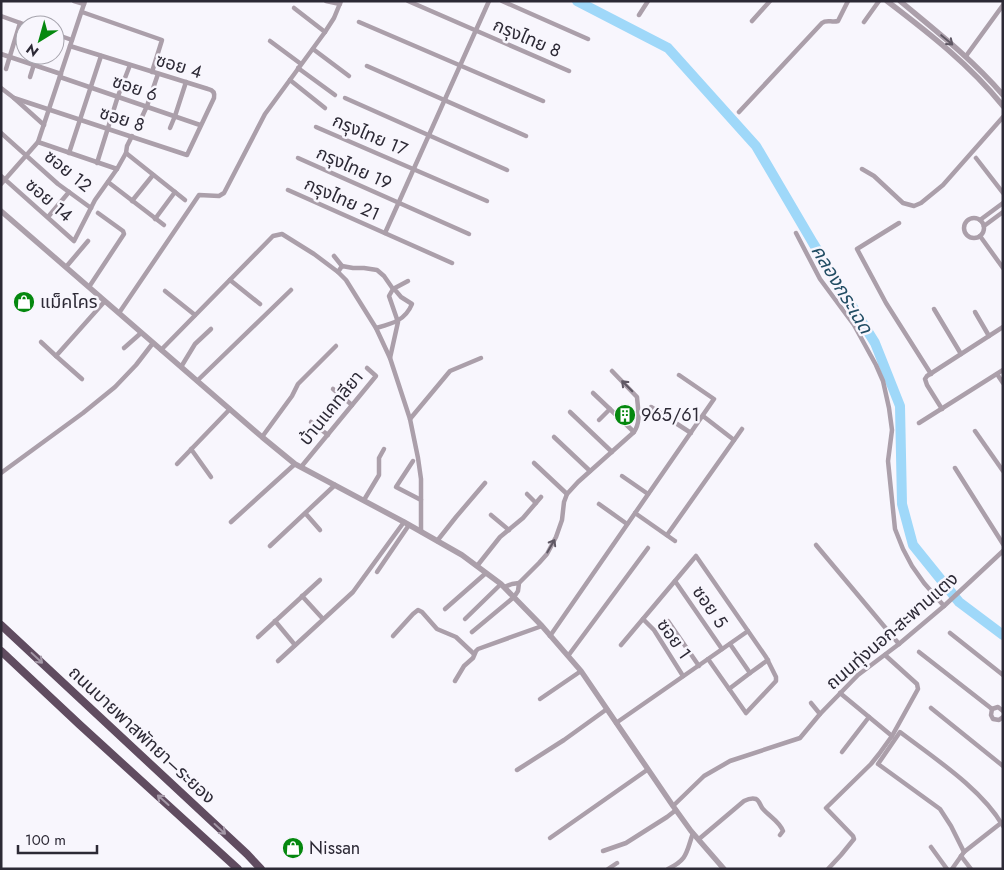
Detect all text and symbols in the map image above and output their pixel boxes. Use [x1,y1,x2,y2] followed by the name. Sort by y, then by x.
[489,12,565,64] street label: กรุงไทย 8
[15,15,65,65] north arrow
[940,34,953,45] one-way arrow
[22,39,43,62] text: N
[153,47,205,85] street label: ซอย 4
[109,68,161,108] street label: ซอย 6
[96,99,148,139] street label: ซอย 8
[328,108,412,163] street label: กรุงไทย 17
[312,140,396,196] street label: กรุงไทย 19
[39,144,97,198] street label: ซอย 12
[300,171,384,227] street label: กรุงไทย 21
[20,172,78,228] street label: ซอย 14
[805,239,880,340] water label: คลองกระเฉด
[40,289,98,315] place label: แม็คโคร
[12,290,36,314] shop icon: แม็คโคร
[293,365,369,451] street label: บ้านแคทลียา
[621,380,634,392] one-way arrow
[641,402,700,428] place label: 965/61
[613,403,637,427] building icon: 965/61
[546,539,556,554] one-way arrow
[820,566,964,696] street label: ถนนทุ่งนอก-สะพานแตง
[686,580,734,634] street label: ซอย 5
[651,613,697,665] street label: ซอย 1
[31,652,43,664] one-way arrow
[63,660,221,810] street label: ถนนบายพาสพัทยา–ระยอง
[157,794,170,806] one-way arrow
[18,822,96,854] scale bar
[213,823,226,835] one-way arrow
[25,829,66,851] text: 100 m
[309,835,360,861] place label: Nissan
[281,836,305,860] shop icon: Nissan

